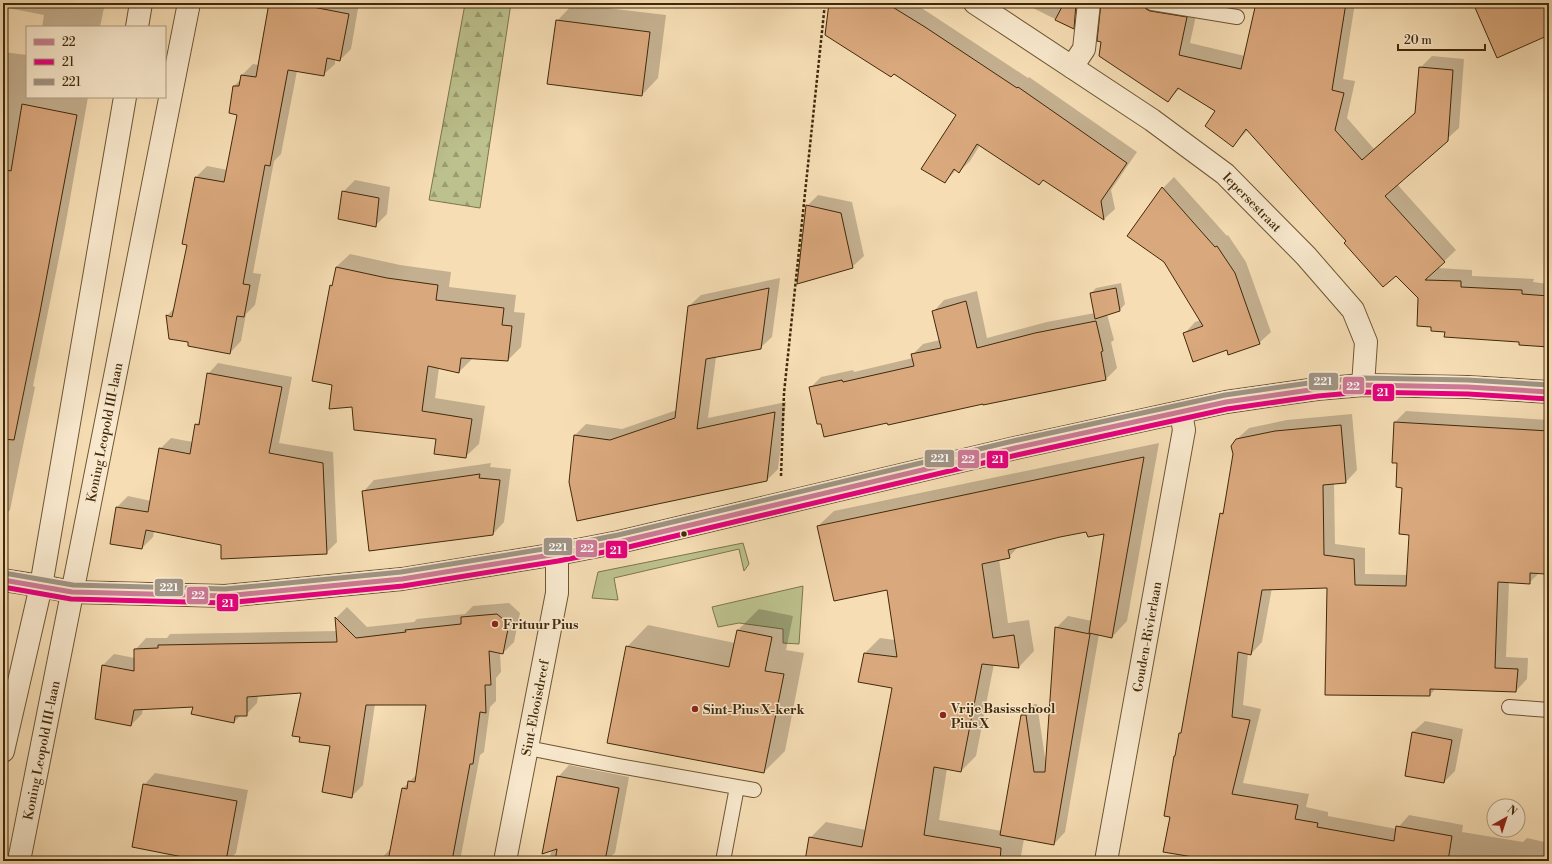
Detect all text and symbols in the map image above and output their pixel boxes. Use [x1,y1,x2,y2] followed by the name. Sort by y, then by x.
[26,26,166,98] legend
[1398,26,1485,52] scale bar
[1404,33,1432,48] text: 20 m
[62,35,76,50] text: 22
[62,55,75,70] text: 21
[62,75,82,90] text: 221
[1219,169,1285,236] street label: Iepersestraat
[83,361,127,504] street label: Koning Leopold III-laan
[1308,372,1339,391] line badge: 221
[1313,375,1333,389] text: 221
[1342,376,1365,395] line badge: 22
[1346,380,1360,394] text: 22
[1372,383,1395,402] line badge: 21
[1377,386,1390,400] text: 21
[924,449,955,468] line badge: 221
[957,449,980,469] line badge: 22
[986,450,1009,469] line badge: 21
[930,452,950,466] text: 221
[961,453,975,467] text: 22
[992,453,1005,467] text: 21
[679,529,689,539] unlabelled marker
[543,537,573,556] line badge: 221
[575,539,598,558] line badge: 22
[605,540,628,559] line badge: 21
[548,541,568,555] text: 221
[580,542,594,556] text: 22
[610,544,623,558] text: 21
[154,578,184,597] line badge: 221
[1130,580,1165,693] street label: Gouden-Rivierlaan
[159,581,179,595] text: 221
[186,586,209,605] line badge: 22
[191,589,205,603] text: 22
[216,593,239,612] line badge: 21
[222,597,235,611] text: 21
[503,617,579,633] place label: Frituur Pius
[490,619,500,629] marker: Frituur Pius
[519,657,553,757] street label: Sint-Elooisdreef
[20,679,64,821] street label: Koning Leopold III-laan
[950,701,1056,732] place label: Vrije Basisschool Pius X
[703,702,805,718] place label: Sint-Pius X-kerk
[690,704,700,714] marker: Sint-Pius X-kerk
[938,710,948,720] marker: Vrije Basisschool Pius X
[1486,798,1526,838] north arrow
[1504,803,1520,819] text: N

